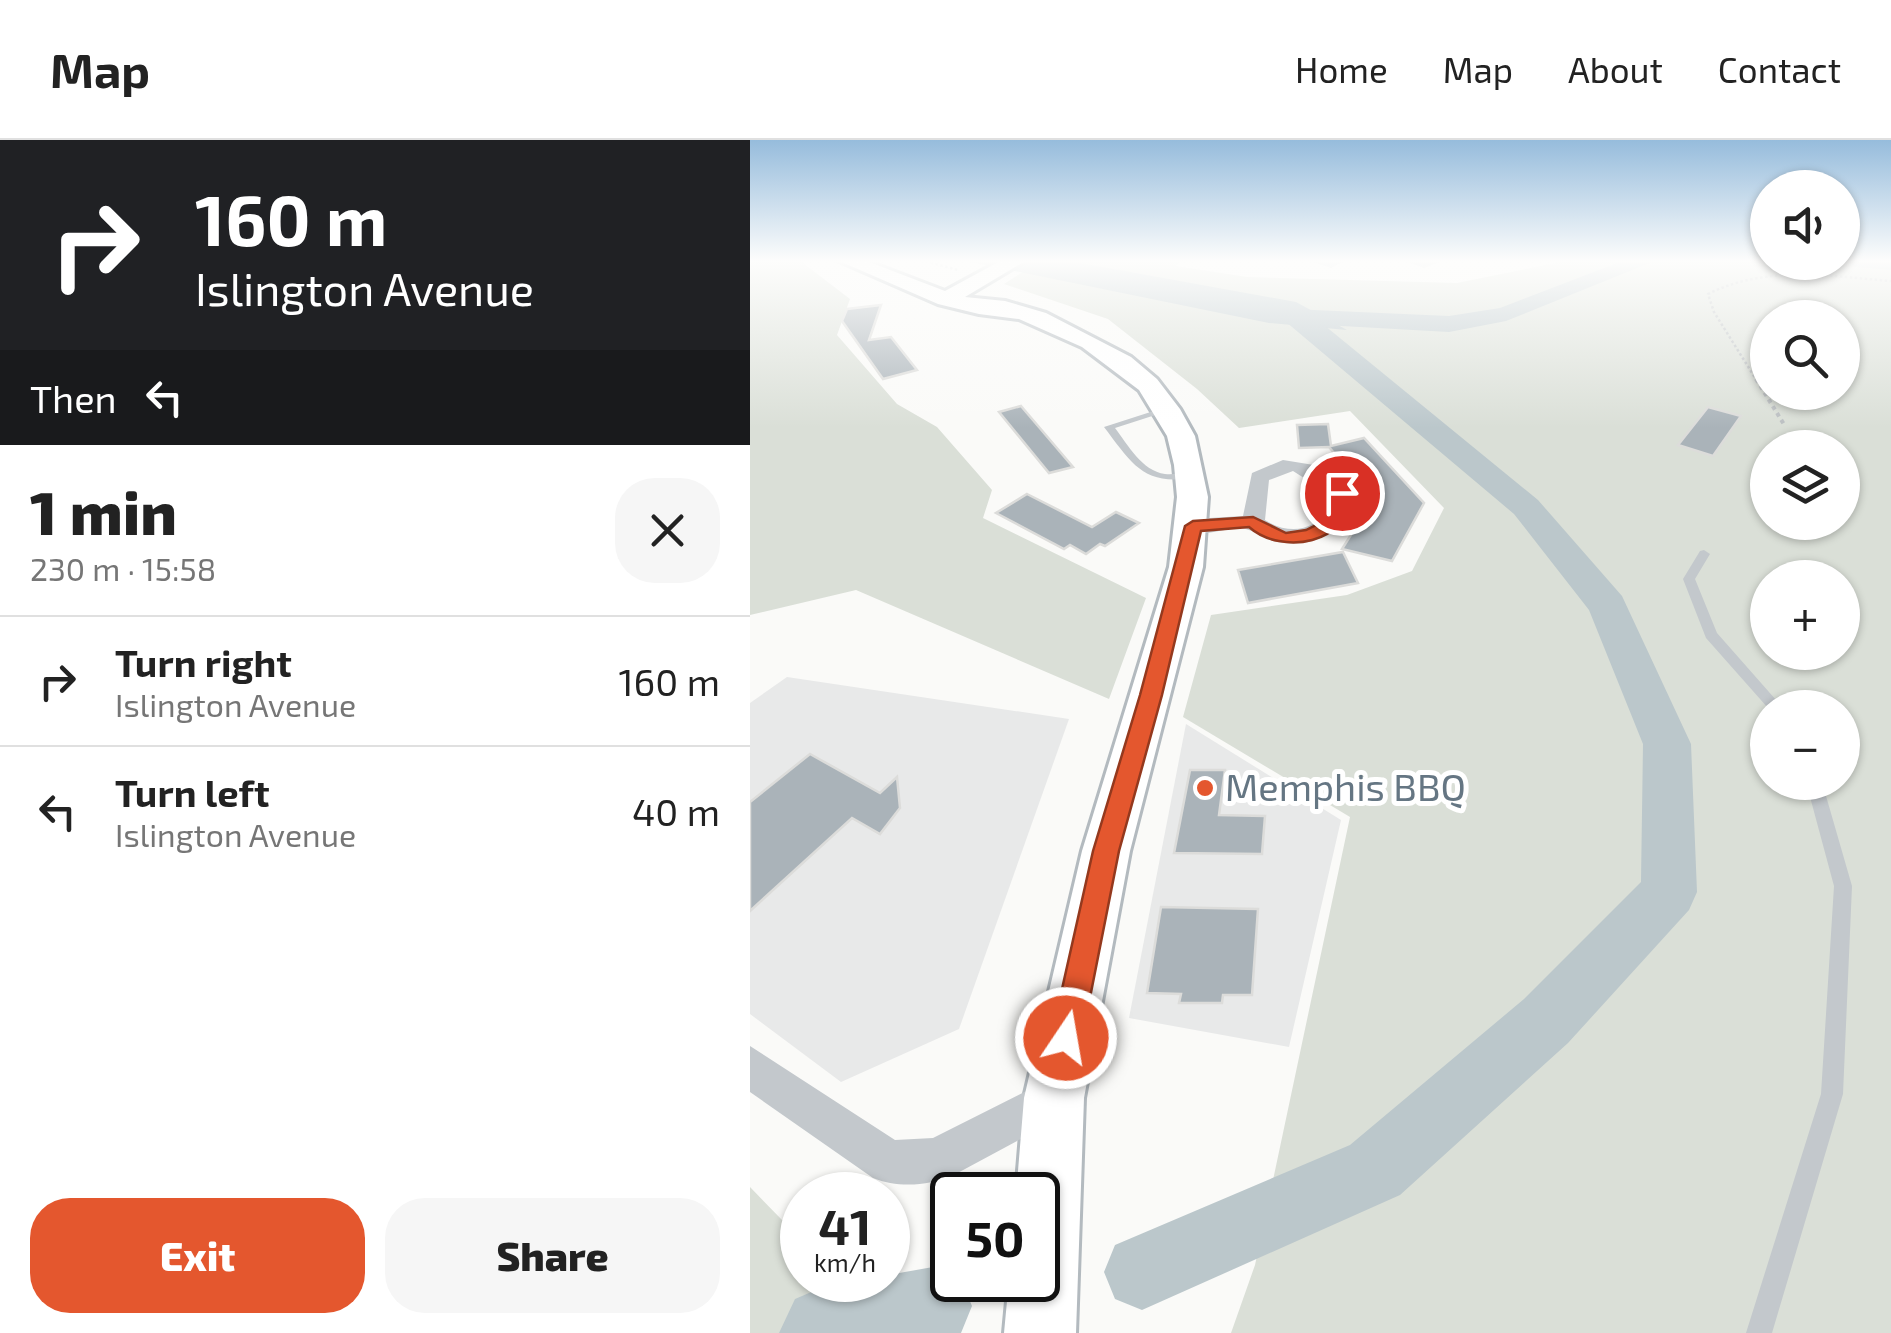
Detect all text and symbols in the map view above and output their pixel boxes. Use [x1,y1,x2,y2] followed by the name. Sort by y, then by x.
[50,40,150,98] text: Map
[1295,48,1388,90] text: Home
[1443,48,1513,90] text: Map
[1568,48,1663,90] text: About
[1718,48,1841,90] text: Contact
[1750,170,1860,800] map controls
[1750,170,1860,280] button: sound
[195,176,388,260] text: 160 m
[30,180,160,310] icon: right
[195,261,534,315] text: Islington Avenue
[1750,300,1860,410] button: search
[137,370,192,425] icon: left
[30,375,117,421] text: Then
[1750,430,1860,540] button: layers
[1300,451,1385,536] pin
[1315,466,1370,521] icon: arrive
[30,475,177,547] text: 1 min
[615,478,720,583] button: close
[30,549,216,587] text: 230 m · 15:58
[1750,560,1860,670] button: +
[115,639,292,685] text: Turn right
[30,654,85,709] icon: right
[618,658,720,704] text: 160 m
[115,685,356,723] text: Islington Avenue
[1750,690,1860,800] button: −
[1225,763,1466,809] place label: Memphis BBQ
[115,769,270,815] text: Turn left
[1194,777,1216,799] marker: Memphis BBQ
[30,784,85,839] icon: left
[632,788,720,834] text: 40 m
[115,815,356,853] text: Islington Avenue
[1014,986,1118,1090] position arrow
[930,1172,1060,1302] speed limit sign: 50
[818,1195,872,1255] text: 41
[30,1198,365,1313] button: Exit
[385,1198,720,1313] button: Share
[814,1247,876,1277] text: km/h

